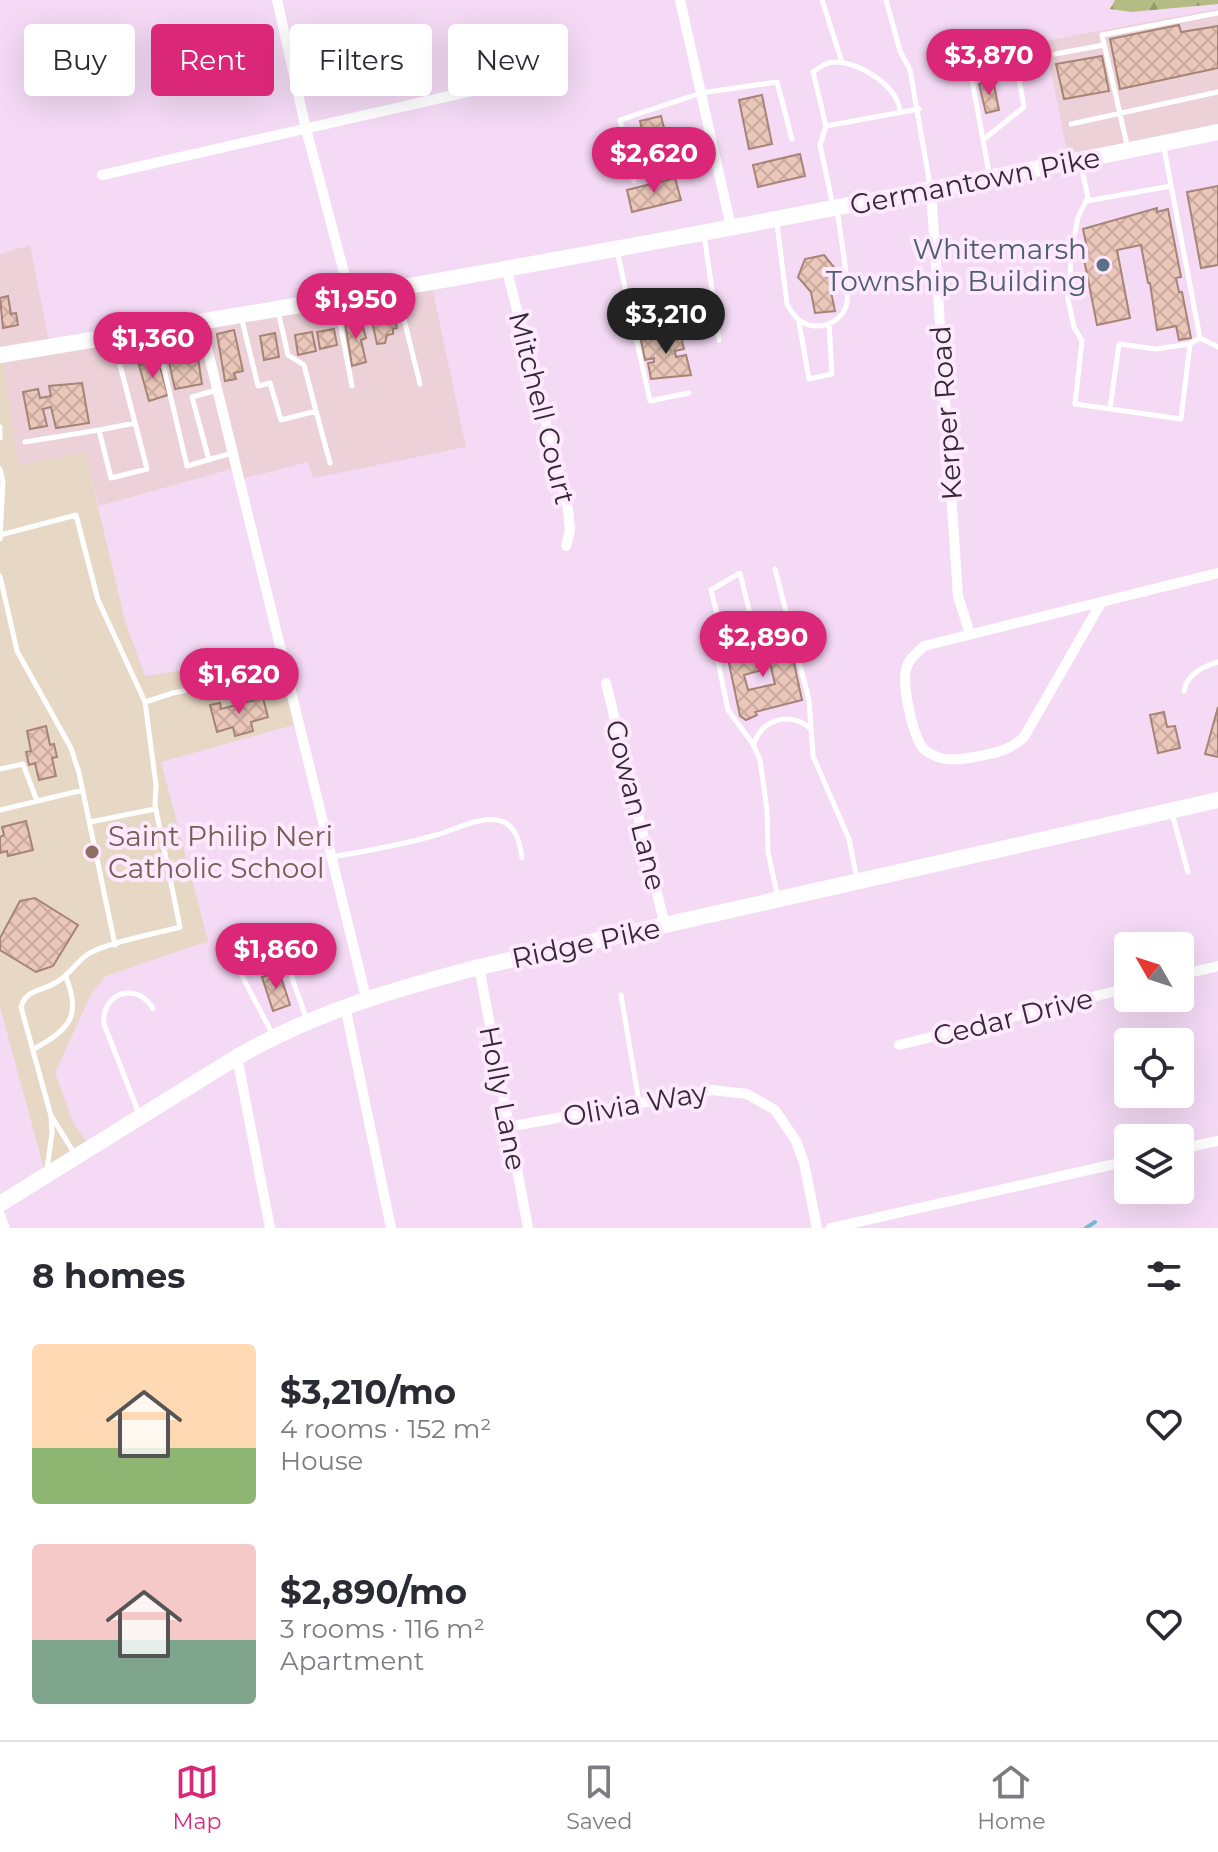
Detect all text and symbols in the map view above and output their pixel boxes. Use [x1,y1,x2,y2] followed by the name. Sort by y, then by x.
[24,24,135,96] chip: Buy
[151,24,274,96] chip: Rent
[290,24,432,96] chip: Filters
[448,24,568,96] chip: New
[924,29,1054,97] pin: $3,870
[944,39,1034,71] text: $3,870
[589,127,719,195] pin: $2,620
[610,137,698,169] text: $2,620
[847,140,1103,222] street label: Germantown Pike
[826,232,1087,298] place label: Whitemarsh Township Building
[1094,256,1112,274] marker: Whitemarsh Township Building
[291,273,421,341] pin: $1,950
[314,283,398,315] text: $1,950
[601,288,731,356] pin: $3,210
[625,298,707,330] text: $3,210
[502,308,582,508] street label: Mitchell Court
[88,312,218,380] pin: $1,360
[111,322,195,354] text: $1,360
[923,325,969,501] street label: Kerper Road
[698,611,828,679] pin: $2,890
[718,621,808,653] text: $2,890
[174,648,304,716] pin: $1,620
[198,658,280,690] text: $1,620
[598,716,674,894] street label: Gowan Lane
[108,819,333,885] place label: Saint Philip Neri Catholic School
[83,843,101,861] marker: Saint Philip Neri Catholic School
[509,911,663,975] street label: Ridge Pike
[211,923,341,991] pin: $1,860
[1114,932,1194,1012] north arrow
[1114,932,1194,1204] map controls
[234,933,318,965] text: $1,860
[930,981,1096,1053] street label: Cedar Drive
[472,1023,534,1173] street label: Holly Lane
[1114,1028,1194,1108] button: locate
[560,1074,711,1133] street label: Olivia Way
[1114,1124,1194,1204] button: layers
[1142,1254,1186,1298] icon: filters
[32,1255,185,1297] text: 8 homes
[280,1371,456,1413] text: $3,210/mo
[96,1376,192,1472] icon: home
[1142,1402,1186,1446] icon: heart
[280,1413,491,1445] text: 4 rooms · 152 m²
[280,1445,363,1477] text: House
[280,1571,467,1613] text: $2,890/mo
[96,1576,192,1672] icon: home
[1142,1602,1186,1646] icon: heart
[280,1613,485,1645] text: 3 rooms · 116 m²
[280,1645,424,1677] text: Apartment
[172,1760,221,1835] tab: Map
[566,1760,632,1835] tab: Saved
[977,1760,1046,1835] tab: Home

